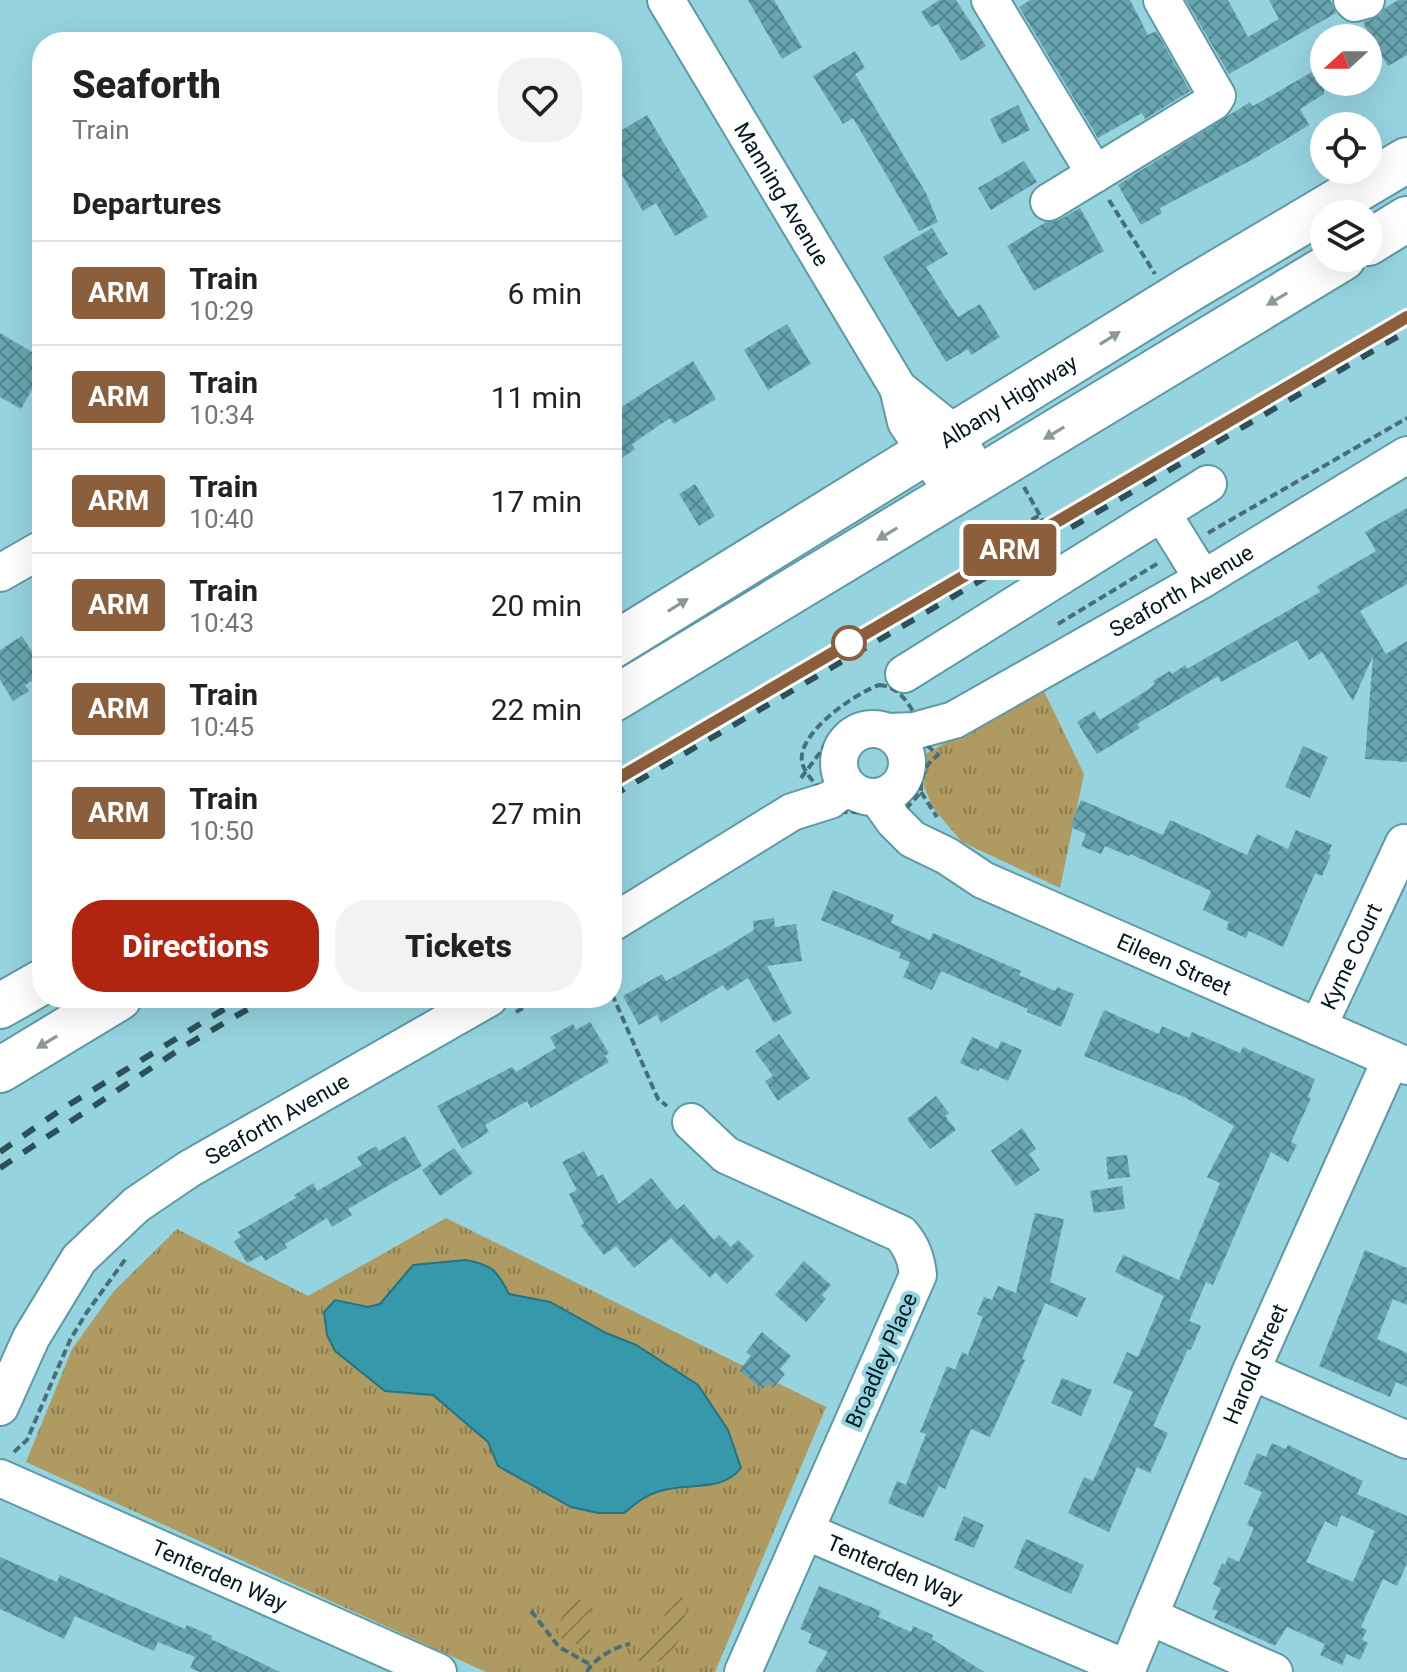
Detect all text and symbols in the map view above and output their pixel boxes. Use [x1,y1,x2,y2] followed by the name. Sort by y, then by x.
[1310,24,1382,96] north arrow
[1310,24,1382,272] map controls
[498,58,582,142] button: heart
[72,63,221,107] text: Seaforth
[1310,112,1382,184] button: locate
[72,115,130,145] text: Train
[729,118,834,271] street label: Manning Avenue
[72,186,222,221] text: Departures
[1310,200,1382,272] button: layers
[189,261,258,296] text: Train
[88,276,149,309] text: ARM
[508,276,582,311] text: 6 min
[1266,291,1287,306] one-way arrow
[189,296,254,326] text: 10:29
[1099,331,1121,345] one-way arrow
[936,349,1082,453] street label: Albany Highway
[189,365,258,400] text: Train
[88,380,149,413] text: ARM
[491,380,582,415] text: 11 min
[189,400,254,430] text: 10:34
[1043,426,1065,440] one-way arrow
[189,469,258,504] text: Train
[88,484,149,517] text: ARM
[491,484,582,519] text: 17 min
[189,504,254,534] text: 10:40
[964,524,1056,576] line badge: ARM
[876,527,898,541] one-way arrow
[979,533,1041,566] text: ARM
[1105,540,1258,642] street label: Seaforth Avenue
[189,573,258,608] text: Train
[88,588,149,621] text: ARM
[491,588,582,623] text: 20 min
[667,599,689,613] one-way arrow
[189,608,254,638] text: 10:43
[832,626,866,660] unlabelled marker
[189,677,258,712] text: Train
[88,692,149,725] text: ARM
[491,692,582,727] text: 22 min
[189,712,254,742] text: 10:45
[189,781,258,816] text: Train
[88,796,149,829] text: ARM
[491,796,582,831] text: 27 min
[189,816,254,846] text: 10:50
[1316,899,1387,1014] street label: Kyme Court
[72,900,319,992] button: Directions
[335,900,582,992] button: Tickets
[1113,928,1235,1000] street label: Eileen Street
[36,1034,58,1048] one-way arrow
[201,1068,354,1170] street label: Seaforth Avenue
[841,1289,922,1432] street label: Broadley Place
[1218,1300,1293,1428] street label: Harold Street
[823,1530,967,1610] street label: Tenterden Way
[148,1535,291,1617] street label: Tenterden Way

